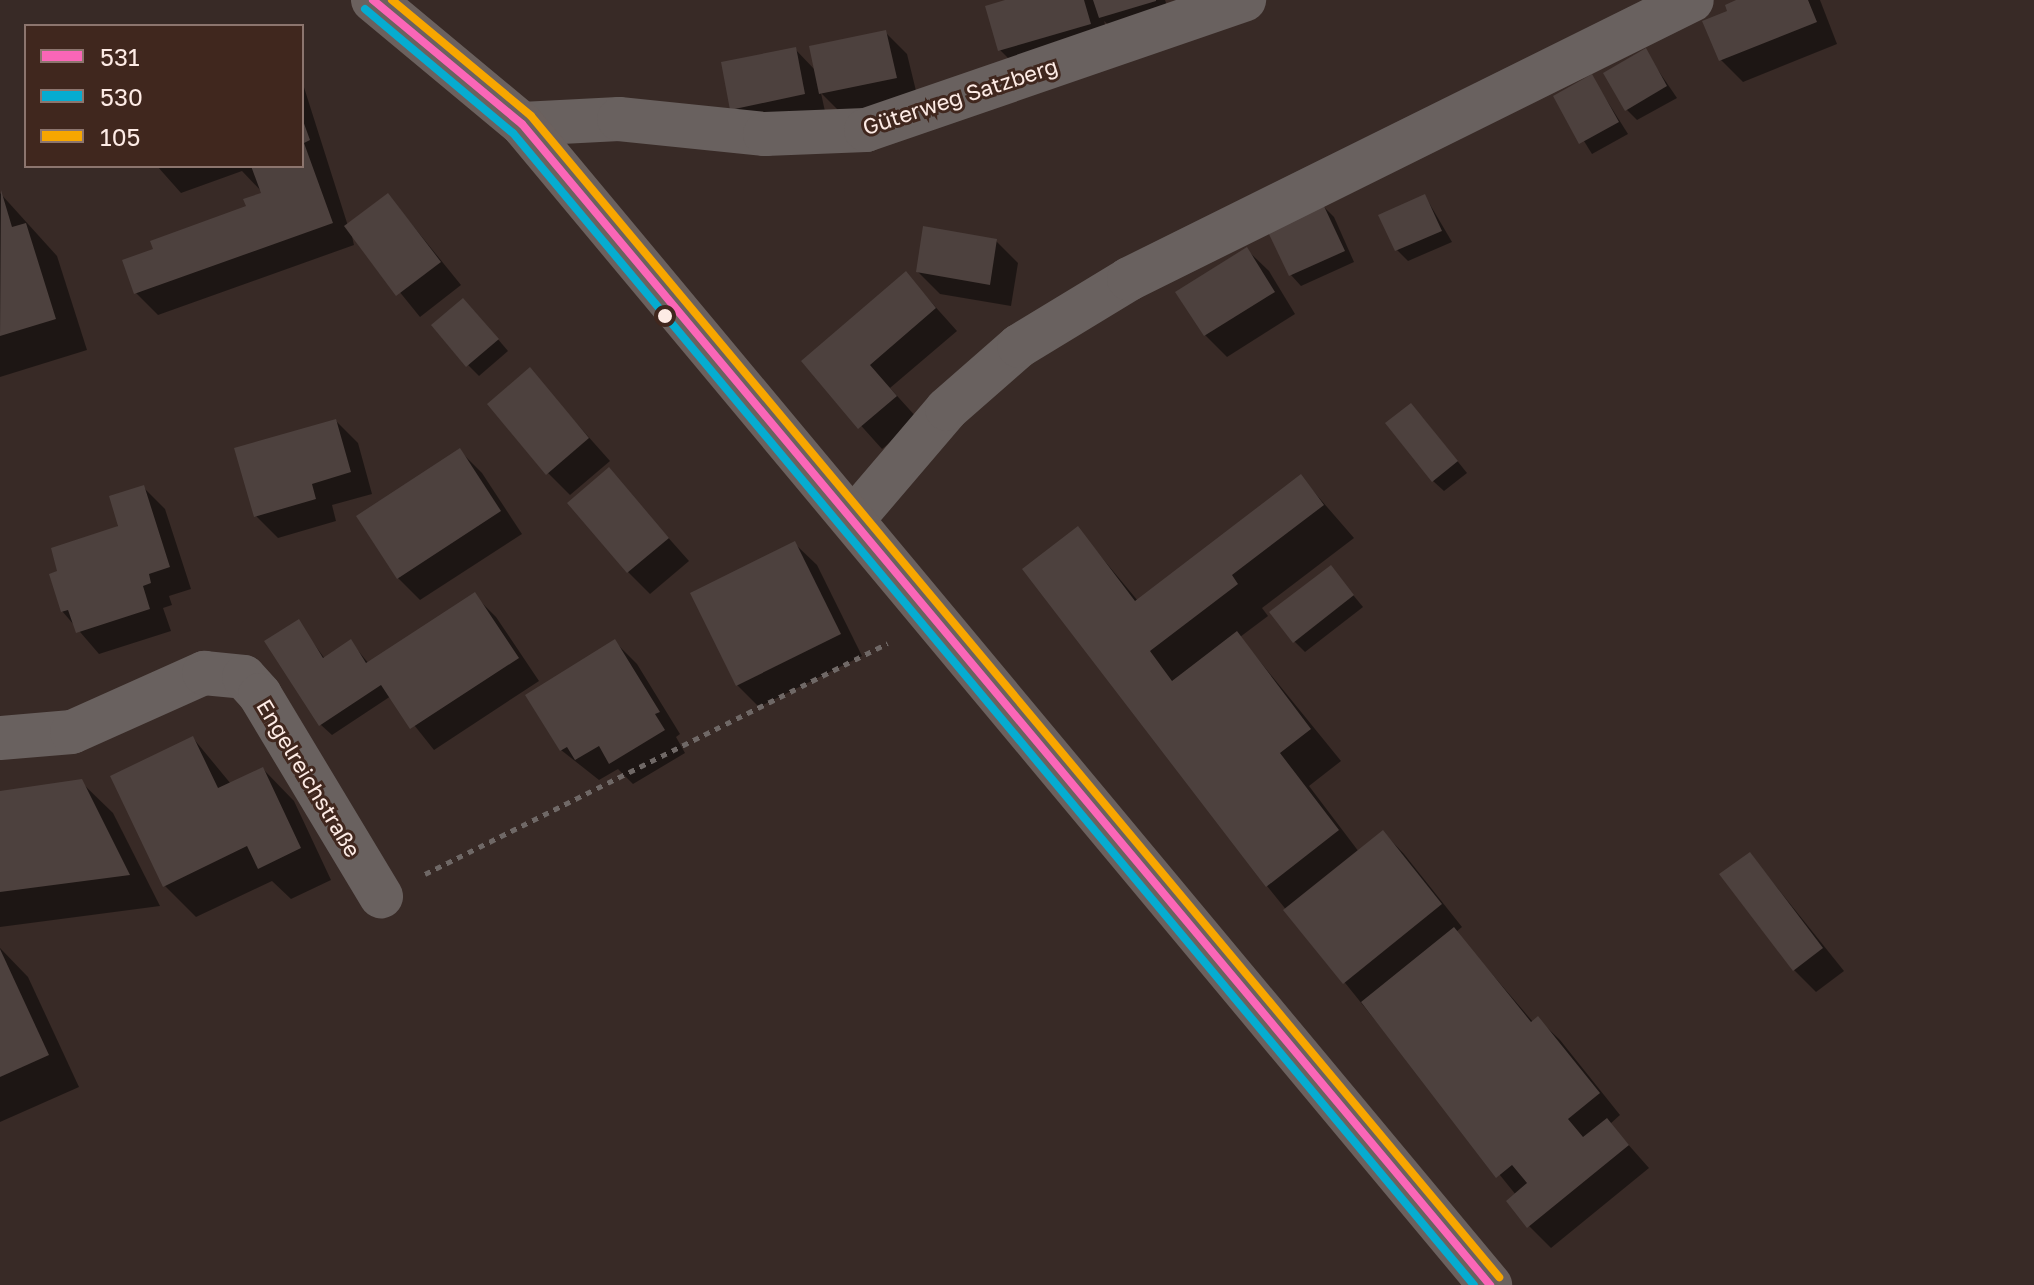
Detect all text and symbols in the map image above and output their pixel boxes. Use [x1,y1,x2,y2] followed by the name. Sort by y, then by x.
[24,24,304,168] legend
[100,42,140,71] text: 531
[859,52,1061,140] street label: Güterweg Satzberg
[100,82,143,111] text: 530
[100,122,140,151] text: 105
[657,308,673,324] unlabelled marker
[251,694,367,862] street label: Engelreichstraße

